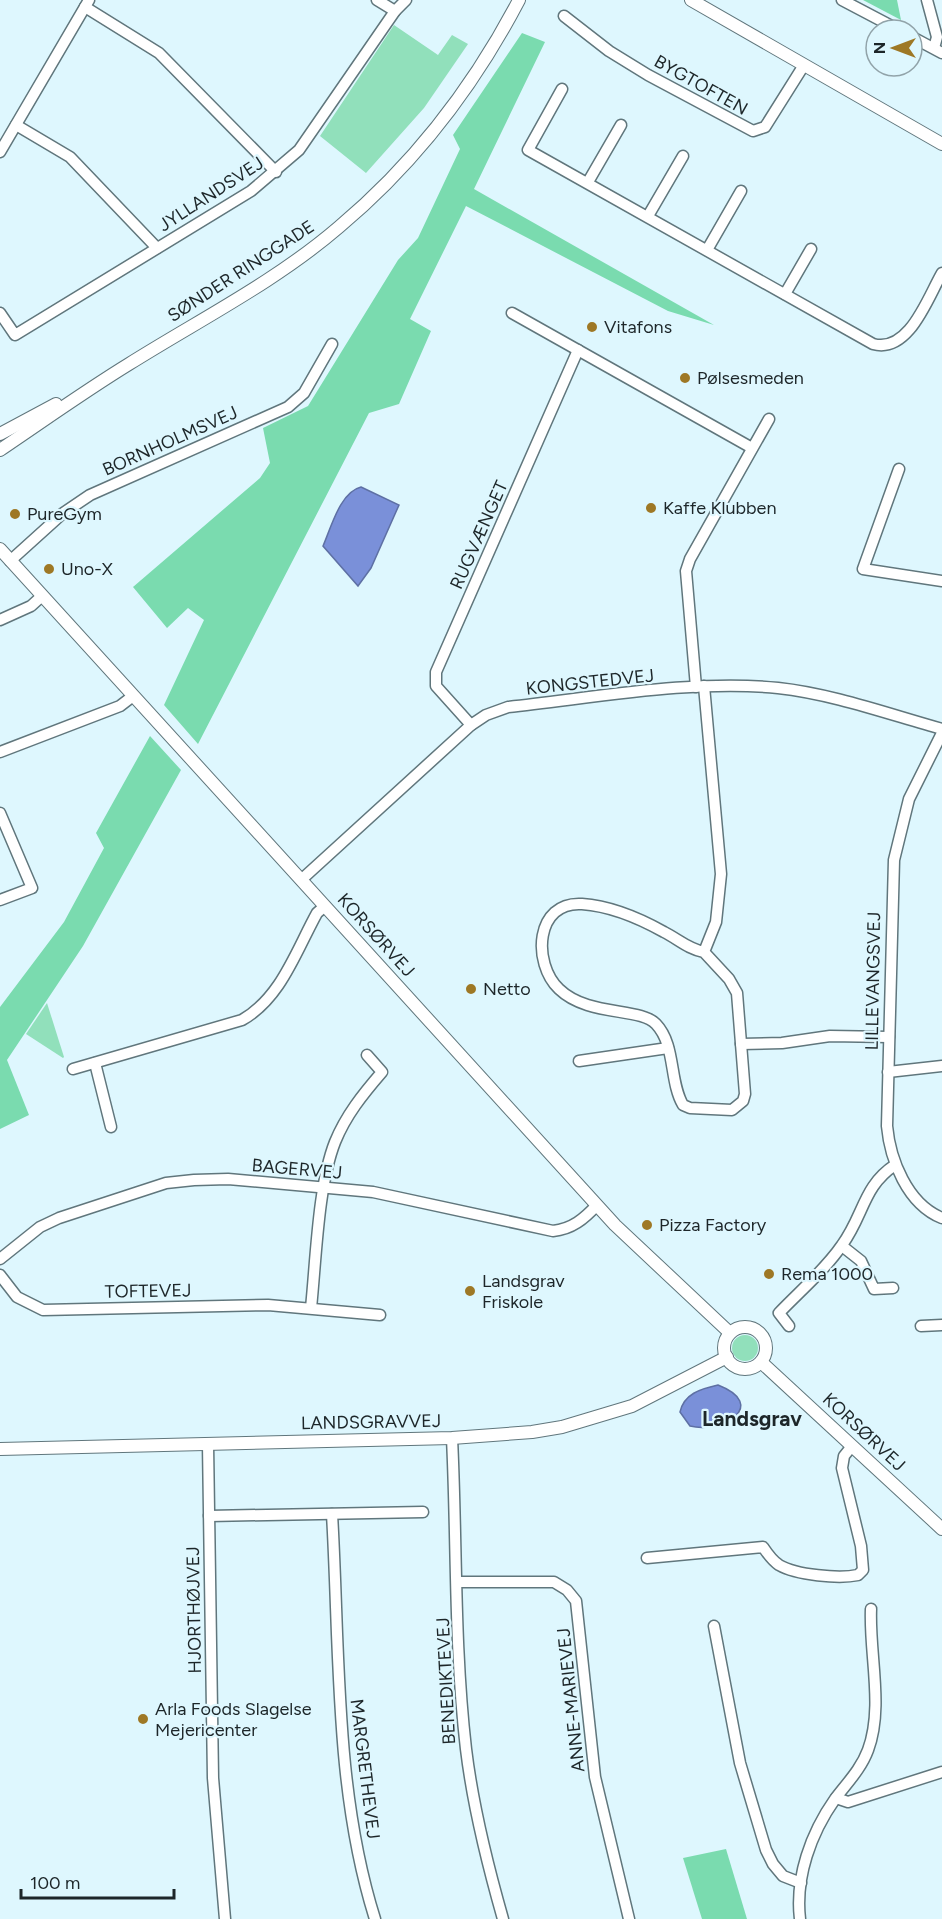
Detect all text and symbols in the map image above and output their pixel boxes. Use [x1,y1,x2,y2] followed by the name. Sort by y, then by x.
[864,18,924,78] north arrow
[870,42,889,54] text: N
[650,50,752,120] street label: BYGTOFTEN
[154,152,268,236] street label: JYLLANDSVEJ
[164,215,318,327] street label: SØNDER RINGGADE
[604,316,672,338] place label: Vitafons
[585,320,599,334] marker: Vitafons
[697,367,804,389] place label: Pølsesmeden
[678,371,692,385] marker: Pølsesmeden
[99,401,241,481] street label: BORNHOLMSVEJ
[445,477,513,593] street label: RUGVÆNGET
[663,497,776,519] place label: Kaffe Klubben
[644,501,658,515] marker: Kaffe Klubben
[27,503,102,525] place label: PureGym
[8,507,22,521] marker: PureGym
[61,558,113,580] place label: Uno-X
[42,562,56,576] marker: Uno-X
[525,664,655,700] street label: KONGSTEDVEJ
[333,889,419,981] street label: KORSØRVEJ
[861,912,885,1050] street label: LILLEVANGSVEJ
[483,978,531,1000] place label: Netto
[464,982,478,996] marker: Netto
[251,1154,343,1184] street label: BAGERVEJ
[659,1214,767,1236] place label: Pizza Factory
[640,1218,654,1232] marker: Pizza Factory
[781,1263,873,1285] place label: Rema 1000
[762,1267,776,1281] marker: Rema 1000
[482,1270,565,1313] place label: Landsgrav Friskole
[104,1279,192,1303] street label: TOFTEVEJ
[463,1284,477,1298] marker: Landsgrav Friskole
[818,1388,910,1476] street label: KORSØRVEJ
[702,1406,802,1431] district label: Landsgrav
[301,1410,441,1434] street label: LANDSGRAVVEJ
[182,1546,206,1674] street label: HJORTHØJVEJ
[432,1617,460,1745] street label: BENEDIKTEVEJ
[552,1627,590,1773] street label: ANNE-MARIEVEJ
[155,1698,312,1741] place label: Arla Foods Slagelse Mejericenter
[346,1698,384,1840] street label: MARGRETHEVEJ
[136,1712,150,1726] marker: Arla Foods Slagelse Mejericenter
[21,1862,174,1900] scale bar
[30,1872,80,1894] text: 100 m

